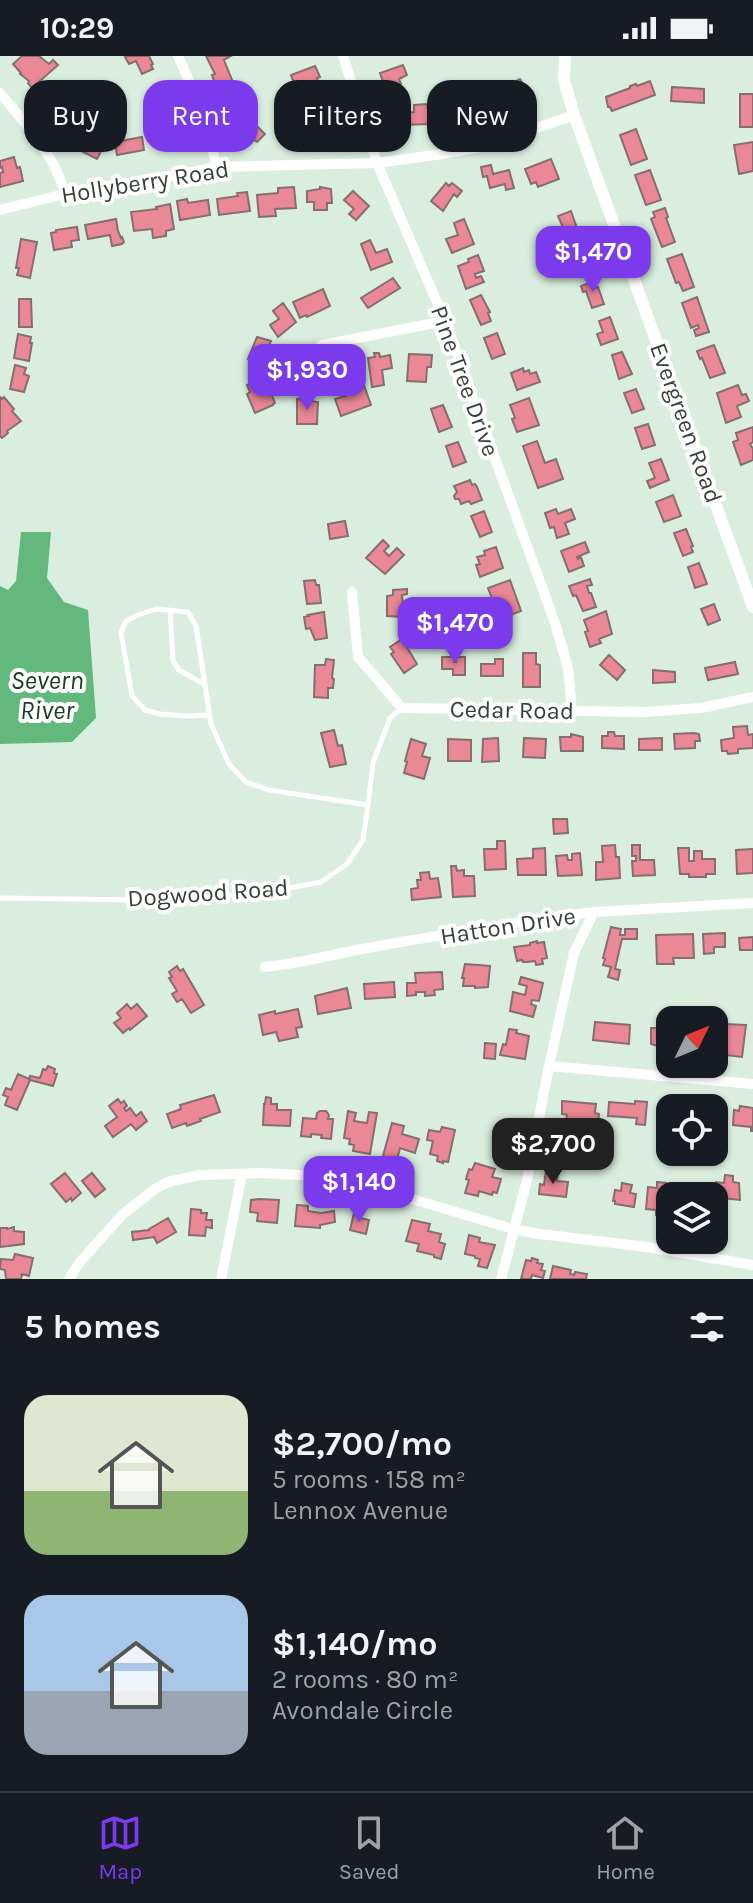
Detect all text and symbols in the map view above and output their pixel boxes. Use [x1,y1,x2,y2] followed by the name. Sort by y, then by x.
[40,10,114,46] text: 10:29
[24,80,127,152] chip: Buy
[143,80,258,152] chip: Rent
[274,80,411,152] chip: Filters
[427,80,537,152] chip: New
[59,155,231,209] street label: Hollyberry Road
[528,226,658,294] pin: $1,470
[554,236,632,267] text: $1,470
[425,302,505,460] street label: Pine Tree Drive
[644,339,728,507] street label: Evergreen Road
[242,344,372,412] pin: $1,930
[266,354,348,385] text: $1,930
[390,597,520,665] pin: $1,470
[416,607,494,638] text: $1,470
[10,665,84,726] water label: Severn River
[450,695,574,725] street label: Cedar Road
[127,873,289,913] street label: Dogwood Road
[438,901,578,951] street label: Hatton Drive
[656,1006,728,1078] north arrow
[656,1006,728,1254] map controls
[656,1094,728,1166] button: locate
[488,1118,618,1186] pin: $2,700
[510,1128,596,1159] text: $2,700
[294,1156,424,1224] pin: $1,140
[322,1166,396,1197] text: $1,140
[656,1182,728,1254] button: layers
[685,1305,729,1349] icon: filters
[24,1307,161,1347] text: 5 homes
[272,1424,452,1464] text: $2,700/mo
[88,1427,184,1523] icon: home
[272,1464,466,1495] text: 5 rooms · 158 m²
[272,1495,448,1526] text: Lennox Avenue
[272,1624,438,1664] text: $1,140/mo
[88,1627,184,1723] icon: home
[272,1664,458,1695] text: 2 rooms · 80 m²
[272,1695,453,1726] text: Avondale Circle
[98,1811,142,1885] tab: Map
[339,1811,400,1885] tab: Saved
[596,1811,655,1885] tab: Home

